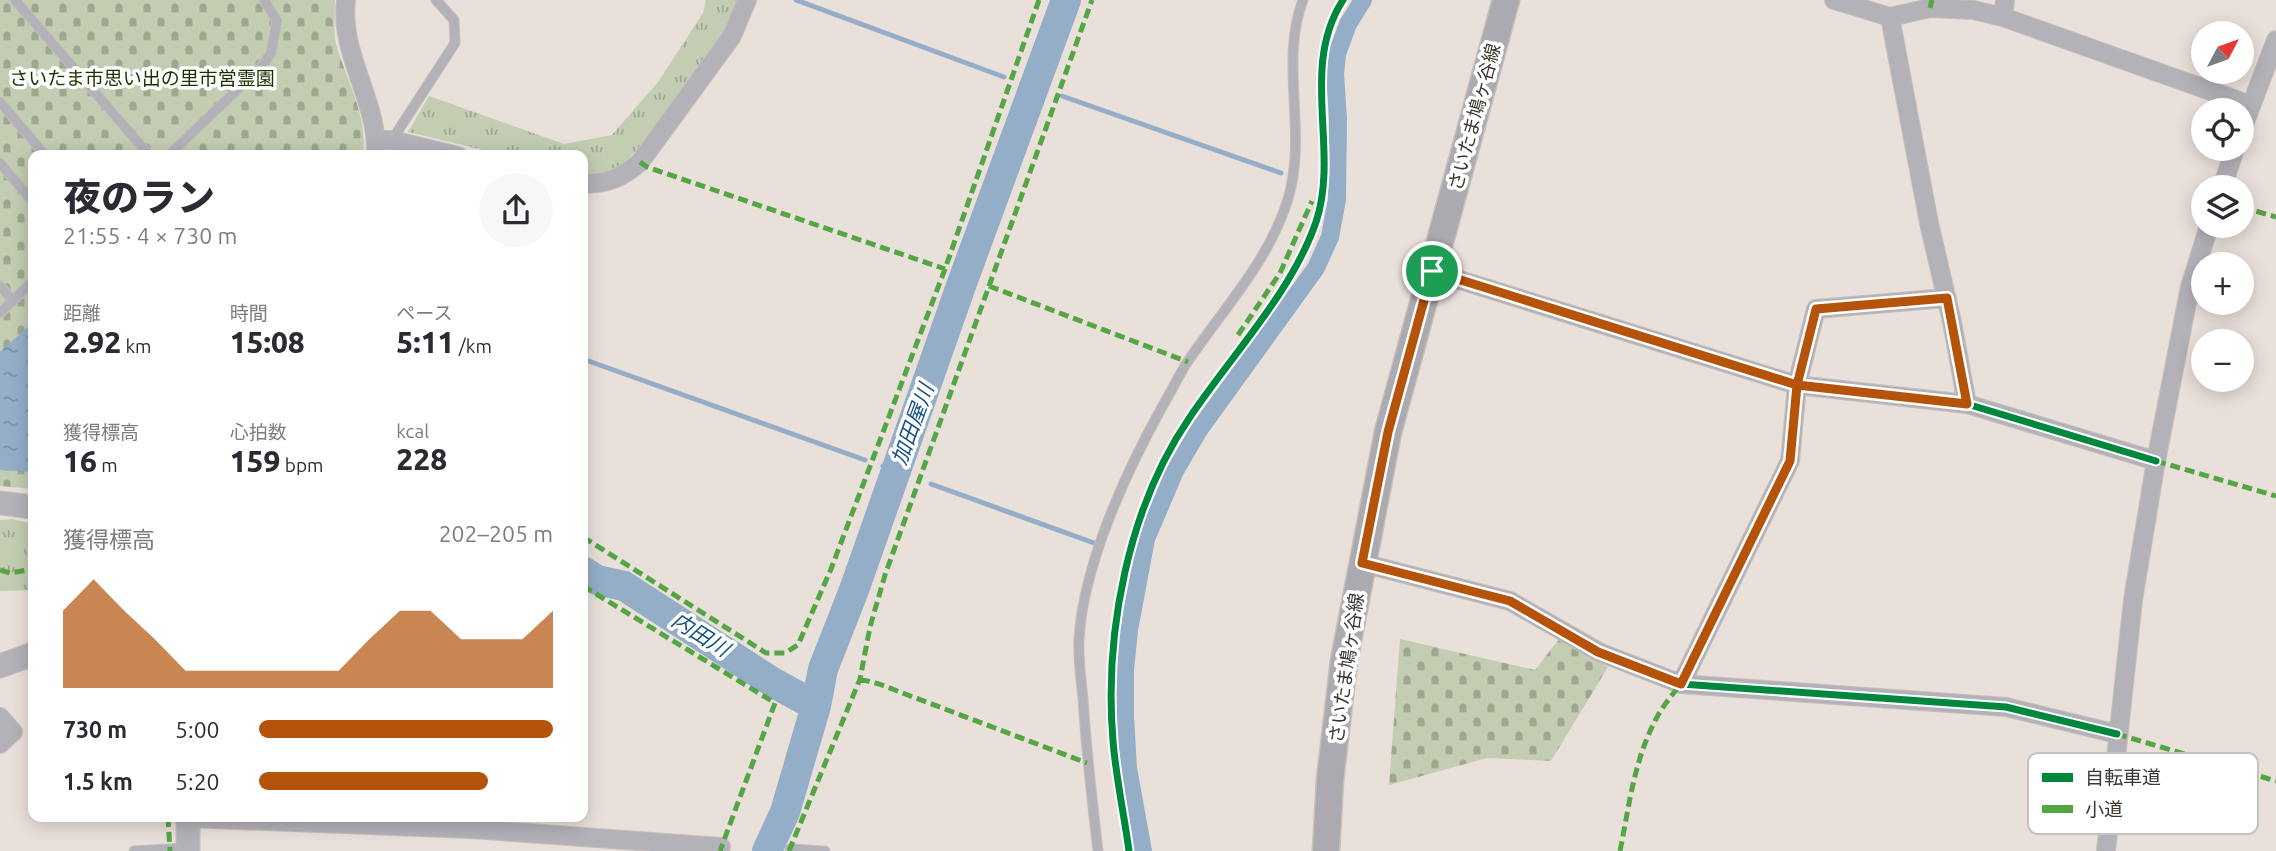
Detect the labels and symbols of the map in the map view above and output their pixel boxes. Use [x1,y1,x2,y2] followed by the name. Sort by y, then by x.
[2191,21,2254,84] north arrow
[1444,41,1504,193] street label: さいたま鳩ヶ谷線
[9,67,275,89] park label: さいたま市思い出の里市営霊園
[1402,241,1462,301] pin
[886,379,938,468] water label: 加田屋川
[1325,591,1367,745] street label: さいたま鳩ヶ谷線
[668,607,736,662] water label: 内田川
[2028,753,2258,834] legend
[2085,766,2161,788] text: 自転車道
[2085,798,2123,820] text: 小道

